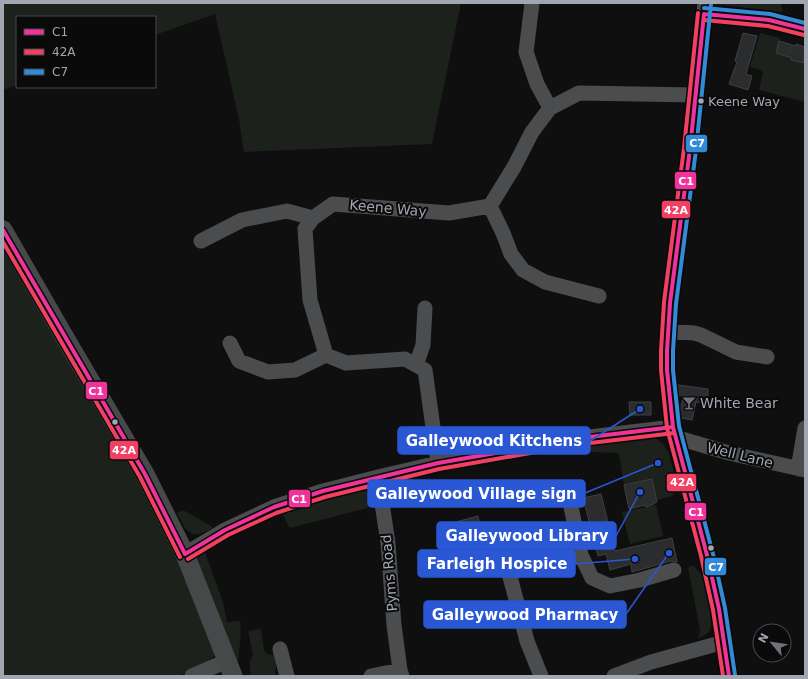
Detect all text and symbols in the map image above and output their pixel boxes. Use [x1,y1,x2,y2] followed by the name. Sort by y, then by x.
[16,16,156,88] legend
[52,25,68,39] text: C1
[52,45,76,59] text: 42A
[52,65,68,79] text: C7
[708,94,780,109] place label: Keene Way
[696,96,706,106] marker: Keene Way
[685,134,708,153] line badge: C7
[689,137,705,150] text: C7
[674,171,697,190] line badge: C1
[678,175,694,188] text: C1
[349,197,427,219] street label: Keene Way
[661,200,691,219] line badge: 42A
[664,204,688,217] text: 42A
[85,381,108,400] line badge: C1
[88,385,104,398] text: C1
[681,395,697,411] bar icon: White Bear
[700,395,778,411] place label: White Bear
[110,417,120,427] unlabelled marker
[398,427,590,454] callout: Galleywood Kitchens
[406,432,582,450] text: Galleywood Kitchens
[705,439,775,471] street label: Well Lane
[109,440,139,460] line badge: 42A
[112,444,136,457] text: 42A
[666,473,697,492] line badge: 42A
[670,476,694,489] text: 42A
[368,480,585,507] callout: Galleywood Village sign
[375,485,577,503] text: Galleywood Village sign
[288,489,311,508] line badge: C1
[291,493,307,506] text: C1
[684,502,707,521] line badge: C1
[688,506,704,519] text: C1
[437,522,616,549] callout: Galleywood Library
[445,527,609,545] text: Galleywood Library
[378,534,400,612] street label: Pyms Road
[706,543,716,553] unlabelled marker
[418,550,575,577] callout: Farleigh Hospice
[427,555,567,573] text: Farleigh Hospice
[704,557,727,576] line badge: C7
[708,561,724,574] text: C7
[424,601,626,628] callout: Galleywood Pharmacy
[432,606,619,624] text: Galleywood Pharmacy
[752,623,792,663] north arrow
[756,631,772,646] text: N

